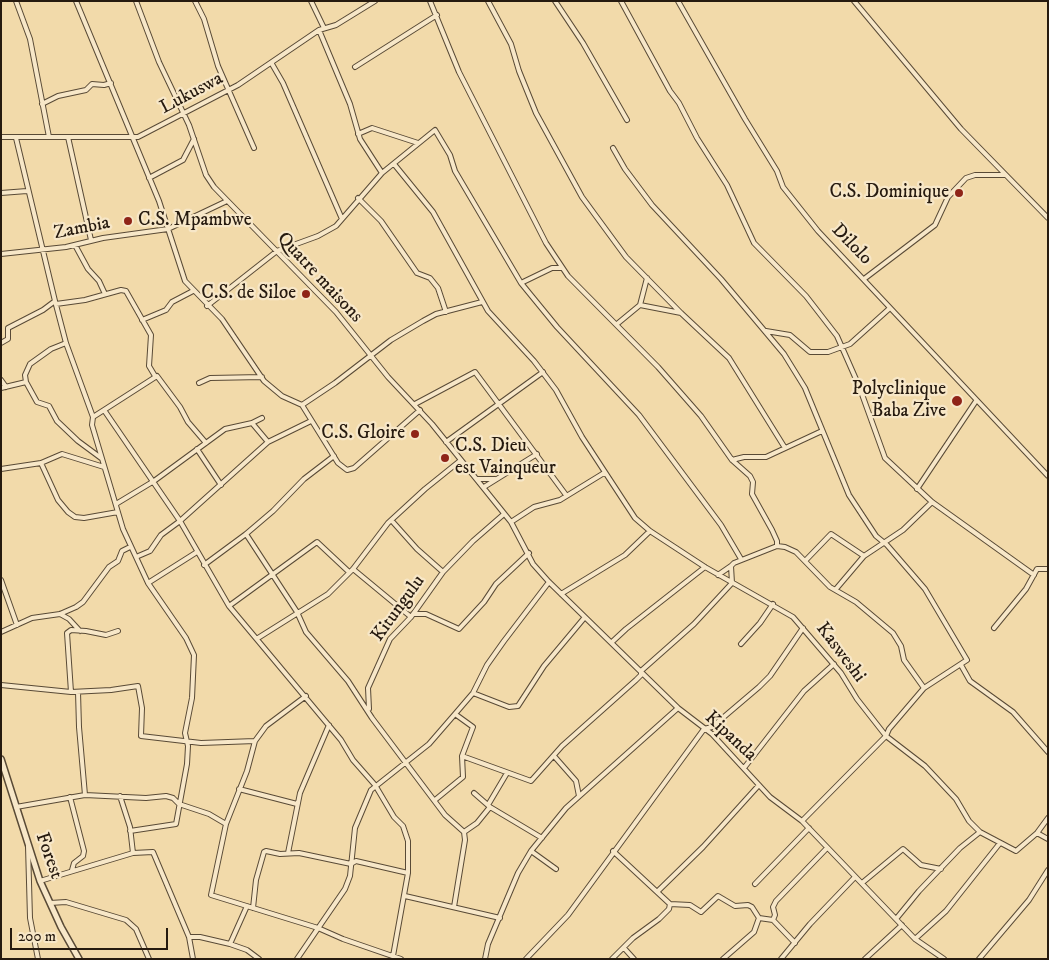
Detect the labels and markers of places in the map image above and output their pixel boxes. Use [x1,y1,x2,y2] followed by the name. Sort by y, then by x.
[829,182,949,204] place label: C.S. Dominique
[953,187,965,199] marker: C.S. Dominique
[138,210,252,232] place label: C.S. Mpambwe
[122,215,134,227] marker: C.S. Mpambwe
[201,283,296,305] place label: C.S. de Siloe
[300,288,312,300] marker: C.S. de Siloe
[852,379,946,423] place label: Polyclinique Baba Zive
[950,394,964,408] marker: Polyclinique Baba Zive
[321,423,405,445] place label: C.S. Gloire
[409,428,421,440] marker: C.S. Gloire
[455,436,556,480] place label: C.S. Dieu est Vainqueur
[439,452,451,464] marker: C.S. Dieu est Vainqueur

